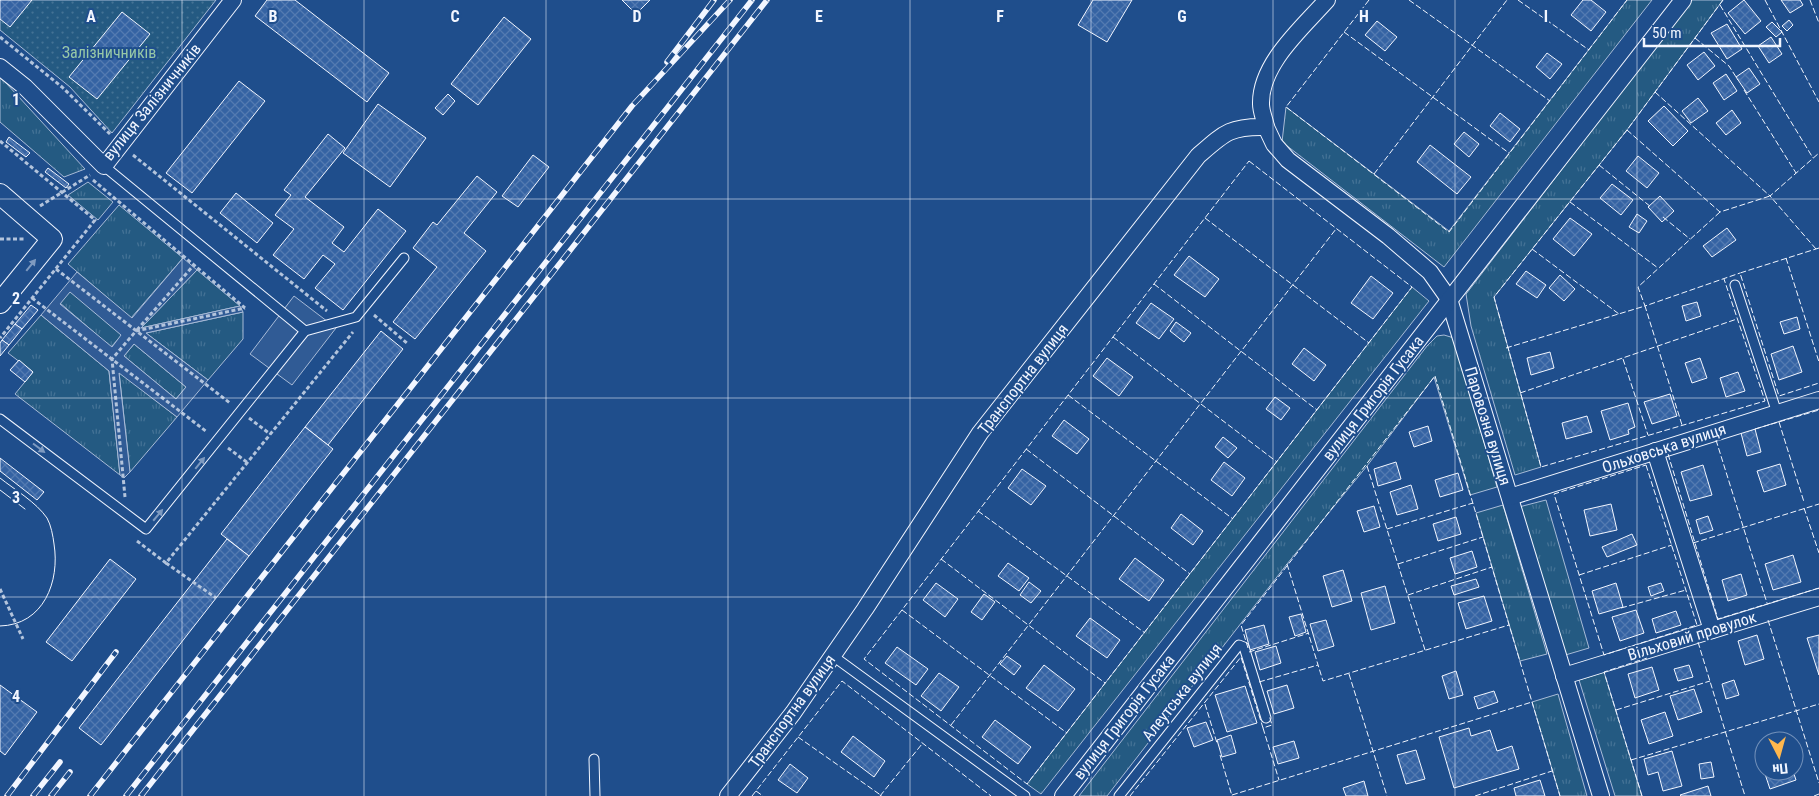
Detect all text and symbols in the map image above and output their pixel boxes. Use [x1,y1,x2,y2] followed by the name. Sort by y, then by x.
[86,7,96,26] text: A
[269,7,278,26] text: B
[450,7,460,26] text: C
[632,7,642,26] text: D
[815,7,823,26] text: E
[996,7,1004,26] text: F
[1177,7,1187,26] text: G
[1359,7,1369,26] text: H
[1544,7,1548,26] text: I
[1644,15,1780,47] scale bar
[1652,24,1682,42] text: 50 m
[99,40,205,164] street label: вулиця Залізничників
[62,43,156,62] park label: Залізничників
[12,90,20,109] text: 1
[25,259,36,272] one-way arrow
[12,289,20,308] text: 2
[974,320,1072,438] street label: Транспортна вулиця
[1318,332,1428,464] street label: вулиця Григорія Гусака
[1461,364,1515,488] street label: Паровозна вулиця
[1600,419,1728,477] street label: Ольховська вулиця
[32,443,46,453] one-way arrow
[195,457,206,470] one-way arrow
[12,488,20,507] text: 3
[152,509,163,522] one-way arrow
[1625,607,1759,665] street label: Вільховий провулок
[1138,639,1226,745] street label: Алеутська вулиця
[745,651,839,771] street label: Транспортна вулиця
[1069,651,1179,783] street label: вулиця Григорія Гусака
[12,687,20,706] text: 4
[1754,731,1804,781] north arrow
[1772,760,1789,778] text: Пн

